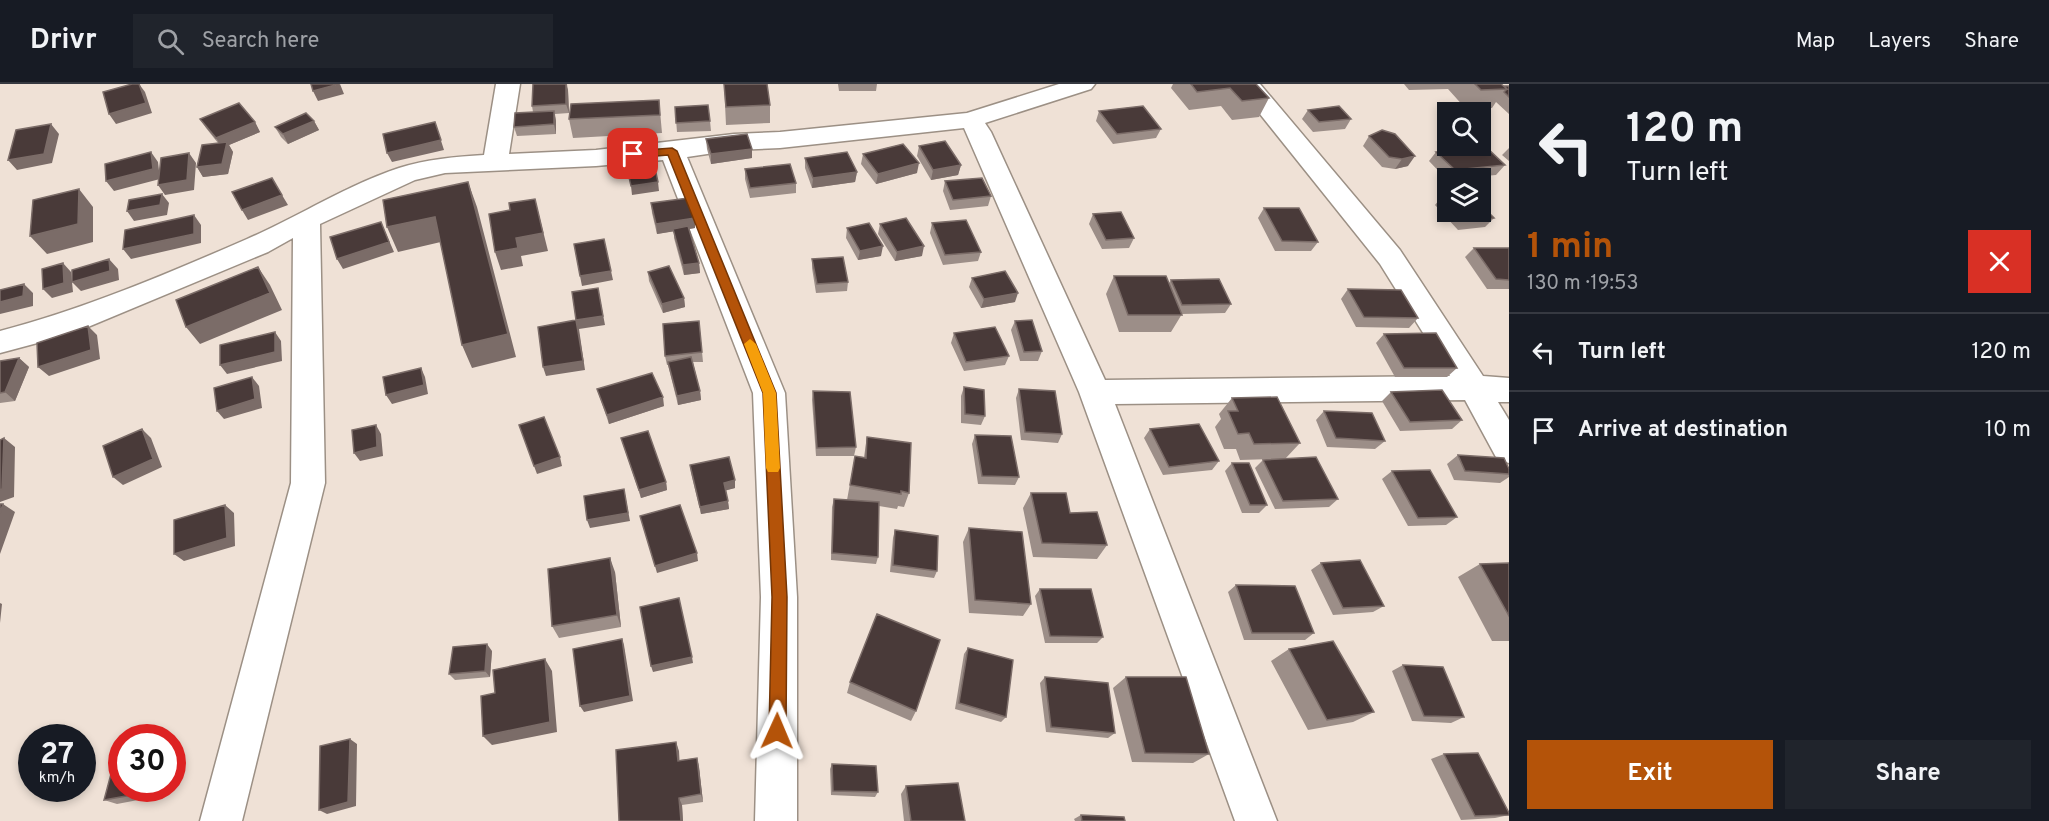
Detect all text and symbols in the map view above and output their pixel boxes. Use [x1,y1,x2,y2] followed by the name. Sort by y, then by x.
[133,14,553,68] search box
[30,23,97,59] text: Drivr
[154,25,187,58] icon: search
[202,28,319,55] text: Search here
[1796,28,1835,55] text: Map
[1868,28,1931,55] text: Layers
[1964,28,2019,55] text: Share
[1437,102,1491,222] map controls
[1437,102,1491,156] button: search
[1626,104,1743,157] text: 120 m
[1527,108,1605,186] icon: left
[607,128,658,179] pin
[616,137,649,170] icon: arrive
[1626,156,1728,190] text: Turn left
[1437,168,1491,222] button: layers
[1527,225,1613,271] text: 1 min
[1968,230,2031,293] button: close
[1527,271,1639,297] text: 130 m · 19:53
[1527,336,1560,369] icon: left
[1578,339,1666,366] text: Turn left
[1971,339,2031,366] text: 120 m
[1527,414,1560,447] icon: arrive
[1578,417,1788,444] text: Arrive at destination
[1985,417,2031,444] text: 10 m
[745,699,809,763] position arrow
[108,724,186,802] speed limit sign: 30
[40,737,74,774] text: 27
[1527,740,1773,809] button: Exit
[1785,740,2031,809] button: Share
[39,769,75,788] text: km/h

